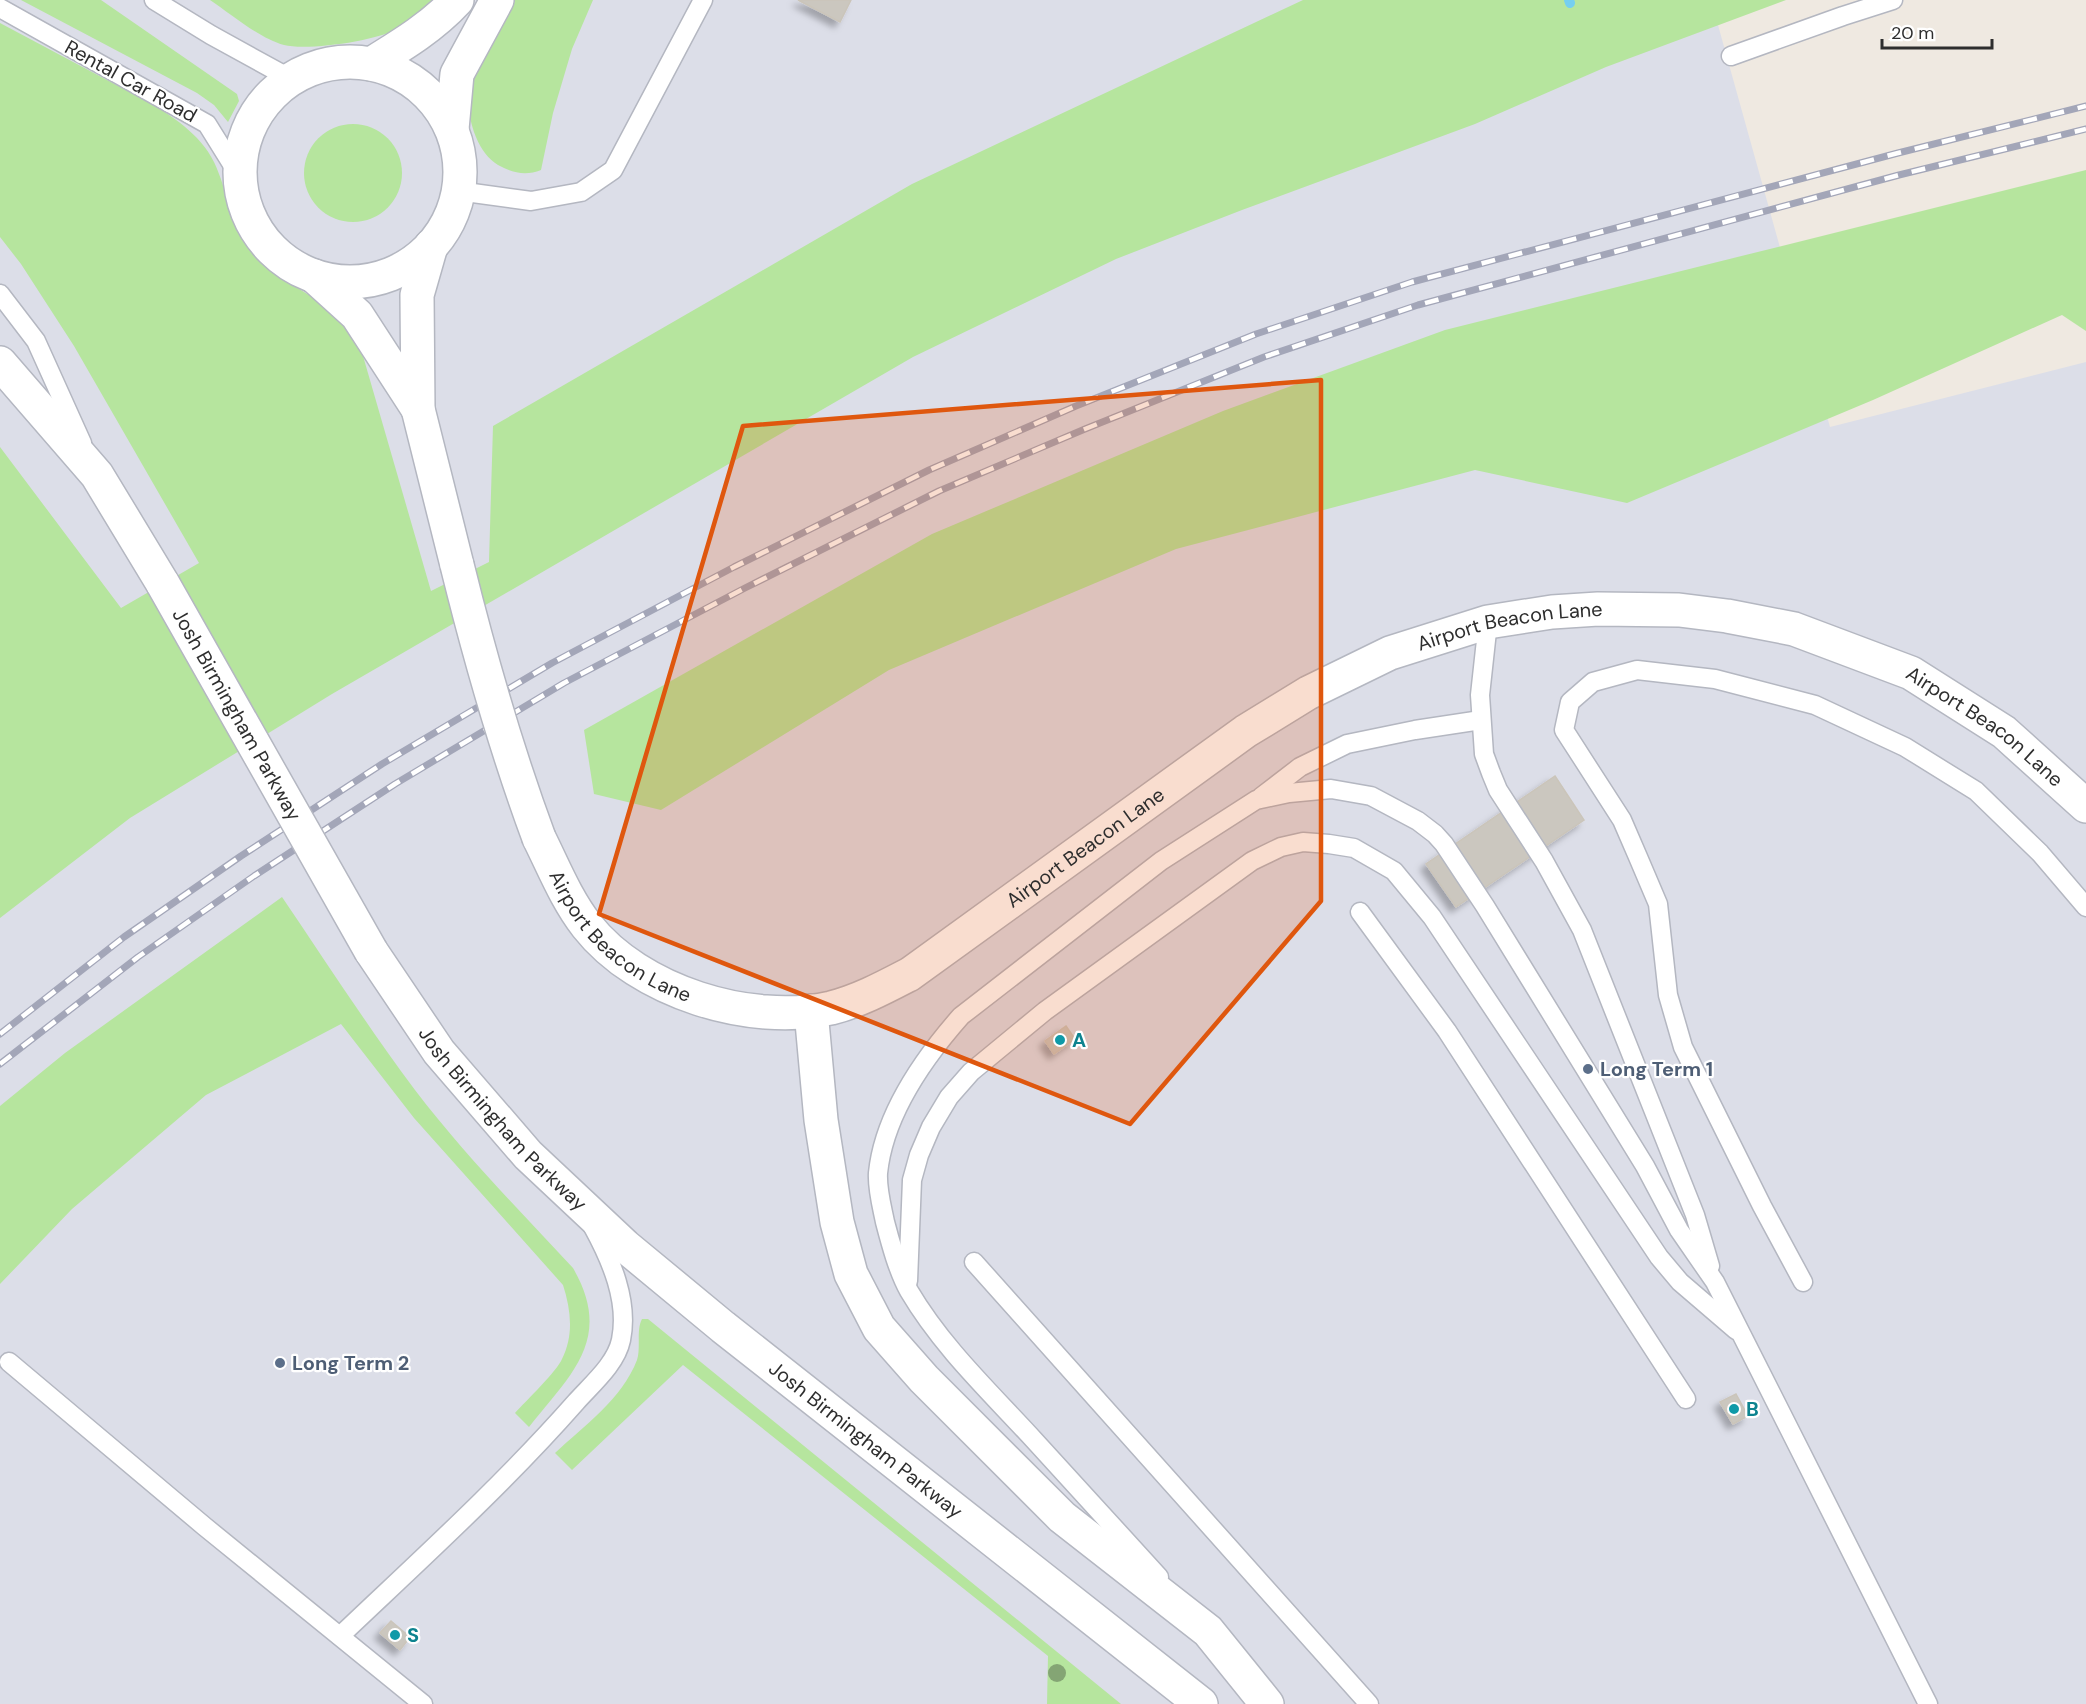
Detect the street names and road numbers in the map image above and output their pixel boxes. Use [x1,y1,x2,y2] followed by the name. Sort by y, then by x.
[60,34,202,128] street label: Rental Car Road
[1414,596,1603,657] street label: Airport Beacon Lane
[166,604,307,825] street label: Josh Birmingham Parkway
[1901,660,2069,792] street label: Airport Beacon Lane
[1001,781,1169,913] street label: Airport Beacon Lane
[543,866,695,1008] street label: Airport Beacon Lane
[413,1022,592,1217] street label: Josh Birmingham Parkway
[764,1355,968,1524] street label: Josh Birmingham Parkway

